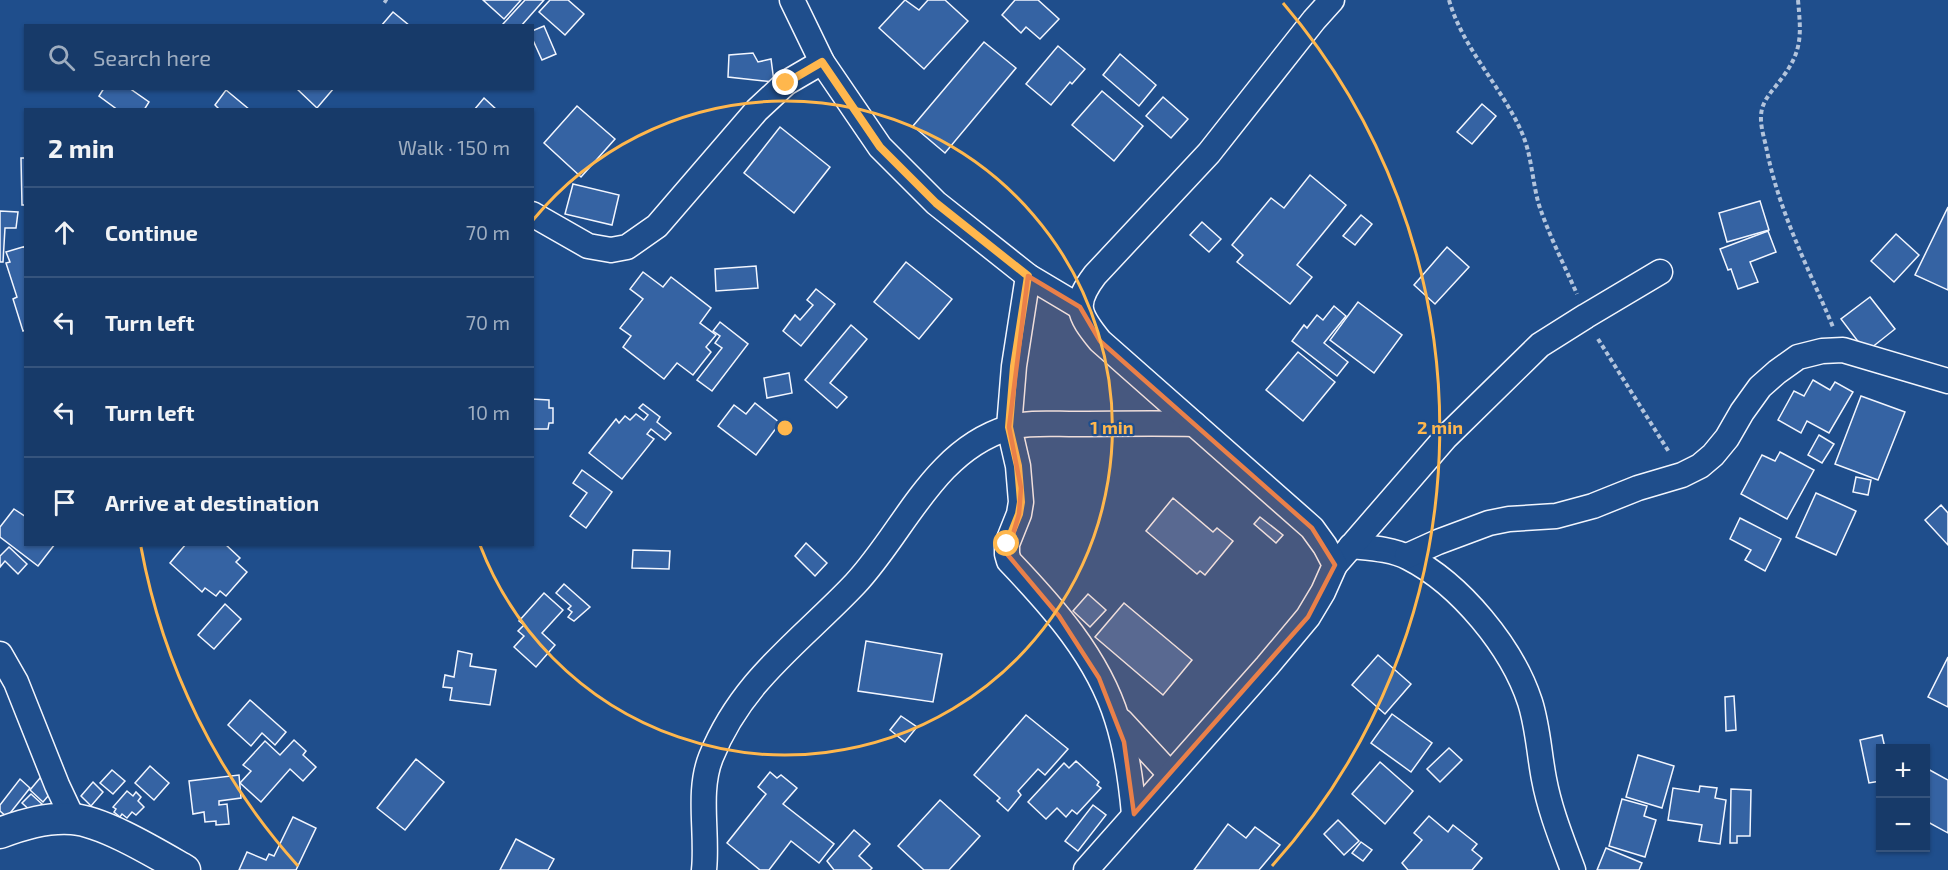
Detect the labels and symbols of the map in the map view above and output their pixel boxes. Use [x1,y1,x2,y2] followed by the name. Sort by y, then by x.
[772,69,798,95] route end
[1090,416,1134,438] text: 1 min
[1417,416,1463,438] text: 2 min
[775,418,795,438] centre of rings
[993,530,1019,556] route start

